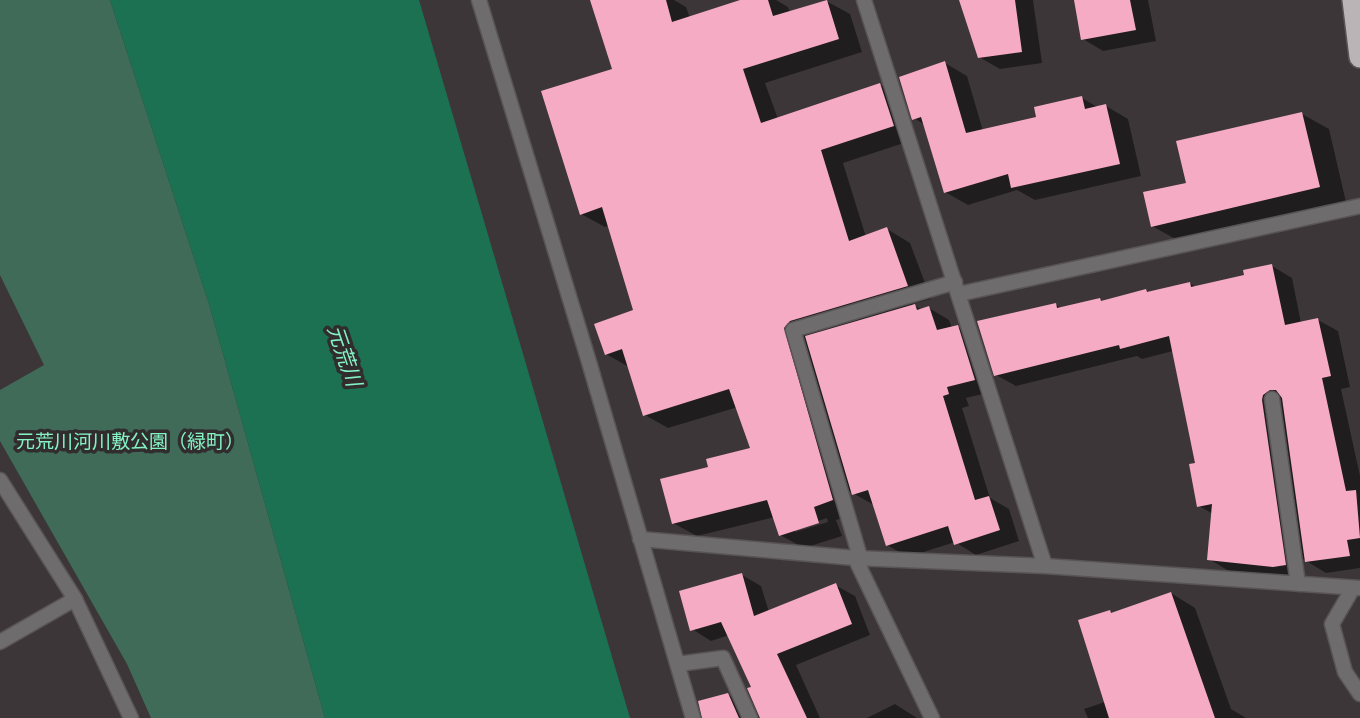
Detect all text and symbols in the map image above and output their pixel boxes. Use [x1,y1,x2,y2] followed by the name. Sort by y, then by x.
[322,322,366,390] water label: 元荒川
[16,431,244,453] park label: 元荒川河川敷公園（緑町）

